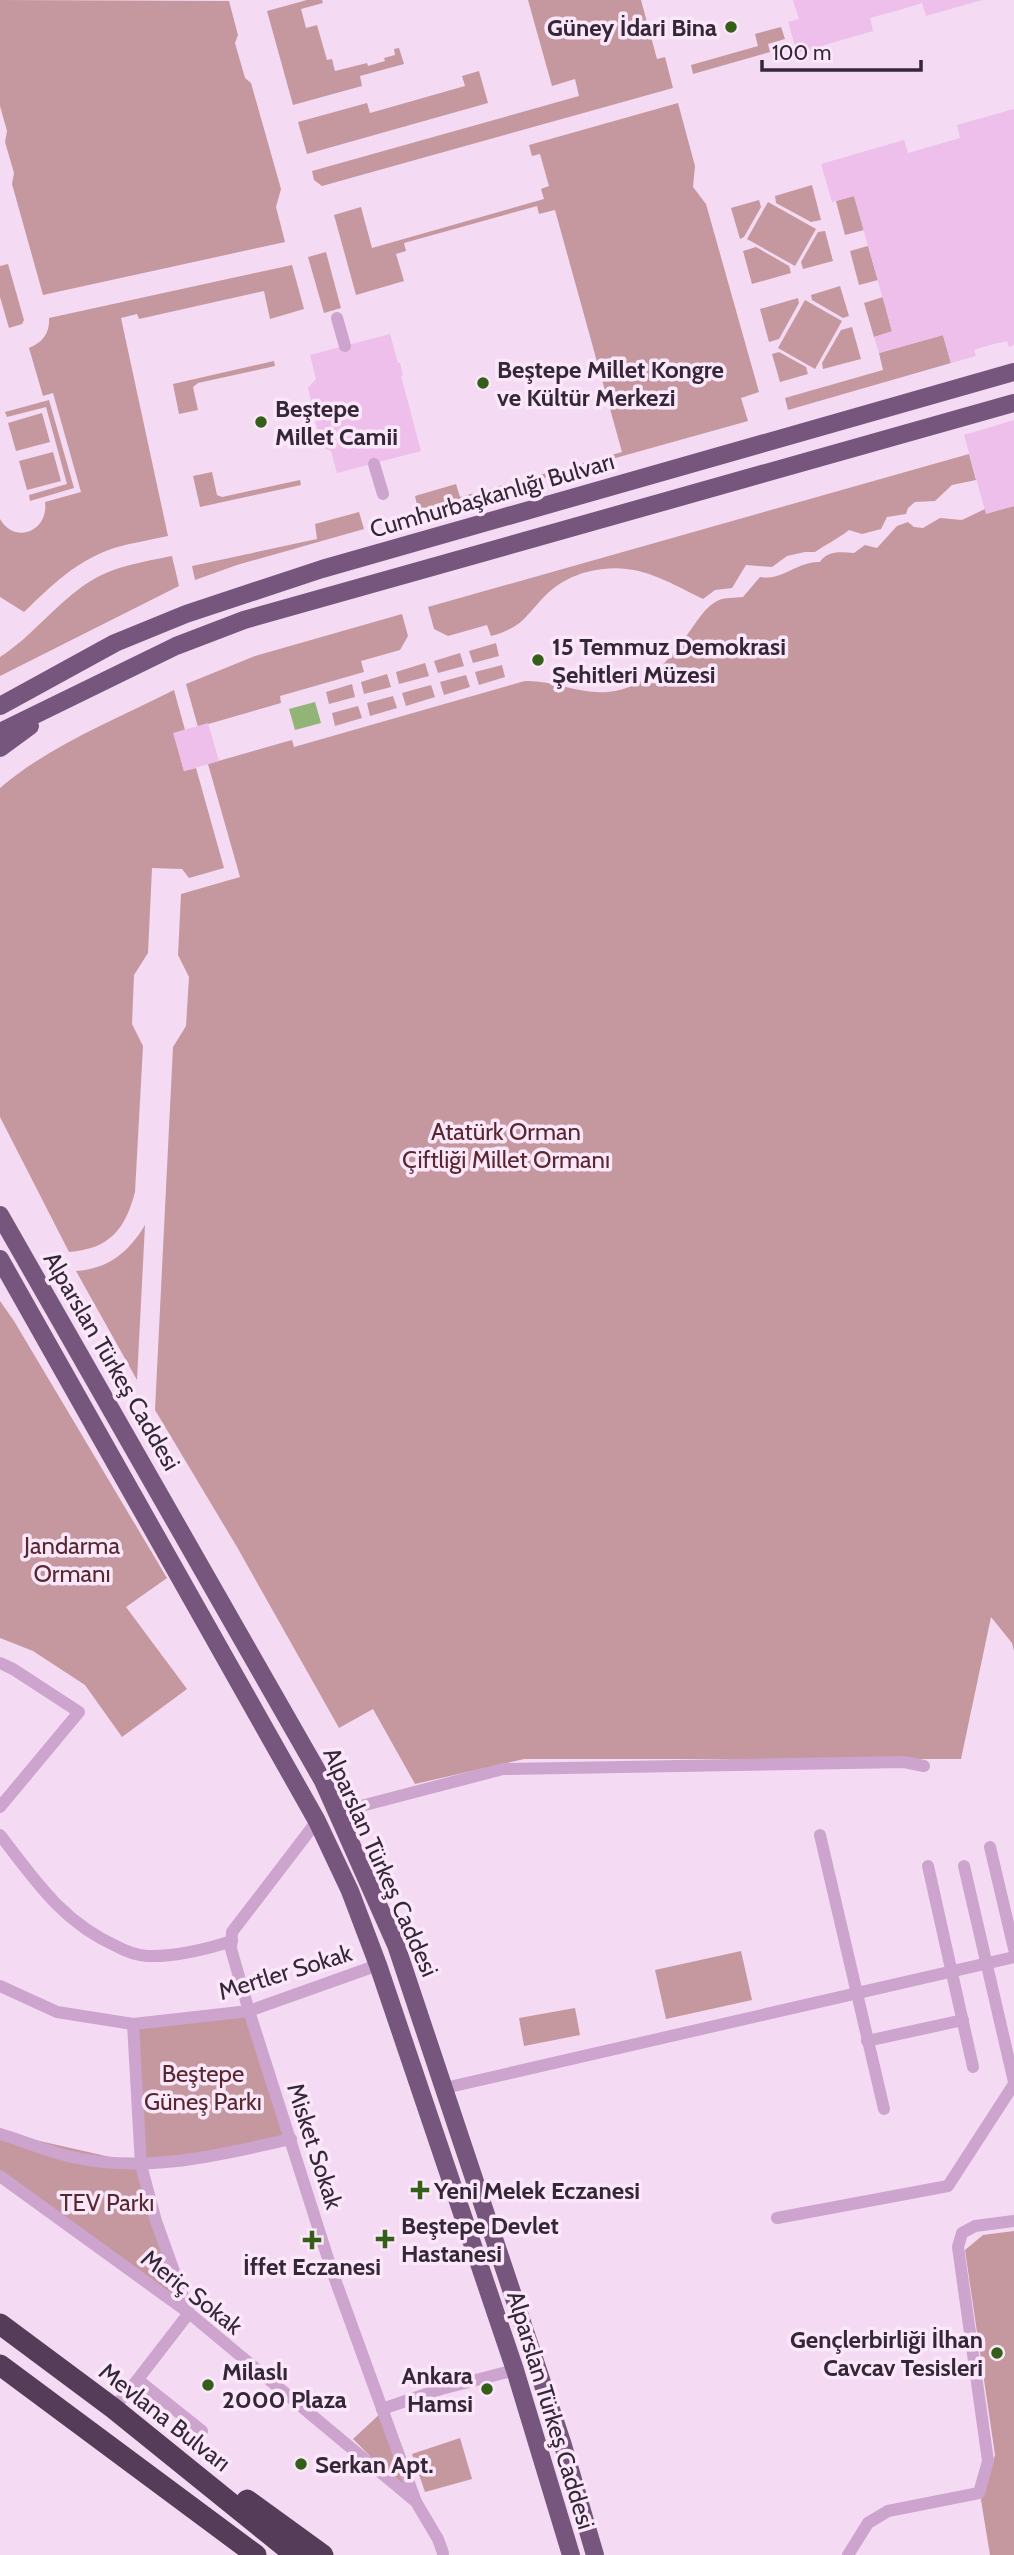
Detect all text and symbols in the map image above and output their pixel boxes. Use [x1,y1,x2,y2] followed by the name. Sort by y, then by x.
[547,13,717,42] place label: Güney İdari Bina
[723,19,739,35] marker: Güney İdari Bina
[762,28,921,72] scale bar
[772,40,831,65] text: 100 m
[497,355,724,412] place label: Beştepe Millet Kongre ve Kültür Merkezi
[475,375,491,391] marker: Beştepe Millet Kongre ve Kültür Merkezi
[275,394,398,451] place label: Beştepe Millet Camii
[253,414,269,430] marker: Beştepe Millet Camii
[366,446,618,544] street label: Cumhurbaşkanlığı Bulvarı
[552,632,786,689] place label: 15 Temmuz Demokrasi Şehitleri Müzesi
[530,652,546,668] marker: 15 Temmuz Demokrasi Şehitleri Müzesi
[402,1117,610,1174] park label: Atatürk Orman Çiftliği Millet Ormanı
[38,1247,186,1475] street label: Alparslan Türkeş Caddesi
[23,1531,120,1588] park label: Jandarma Ormanı
[317,1743,445,1981] street label: Alparslan Türkeş Caddesi
[215,1938,356,2006] street label: Mertler Sokak
[144,2059,262,2116] park label: Beştepe Güneş Parkı
[281,2080,349,2213] street label: Misket Sokak
[433,2176,640,2205] place label: Yeni Melek Eczanesi
[412,2182,428,2198] marker: Yeni Melek Eczanesi
[60,2188,154,2217] park label: TEV Parkı
[401,2211,559,2268] place label: Beştepe Devlet Hastanesi
[375,2229,395,2249] marker: Beştepe Devlet Hastanesi
[304,2232,320,2248] marker: İffet Eczanesi
[136,2243,249,2341] street label: Meriç Sokak
[243,2252,381,2281] place label: İffet Eczanesi
[501,2287,601,2533] street label: Alparslan Türkeş Caddesi
[790,2325,983,2382] place label: Gençlerbirliği İlhan Cavcav Tesisleri
[989,2345,1005,2361] marker: Gençlerbirliği İlhan Cavcav Tesisleri
[93,2357,237,2477] street label: Mevlana Bulvarı
[222,2357,347,2414] place label: Milaslı 2000 Plaza
[402,2361,473,2418] place label: Ankara Hamsi
[200,2377,216,2393] marker: Milaslı 2000 Plaza
[479,2381,495,2397] marker: Ankara Hamsi
[315,2450,434,2479] place label: Serkan Apt.
[293,2456,309,2472] marker: Serkan Apt.

